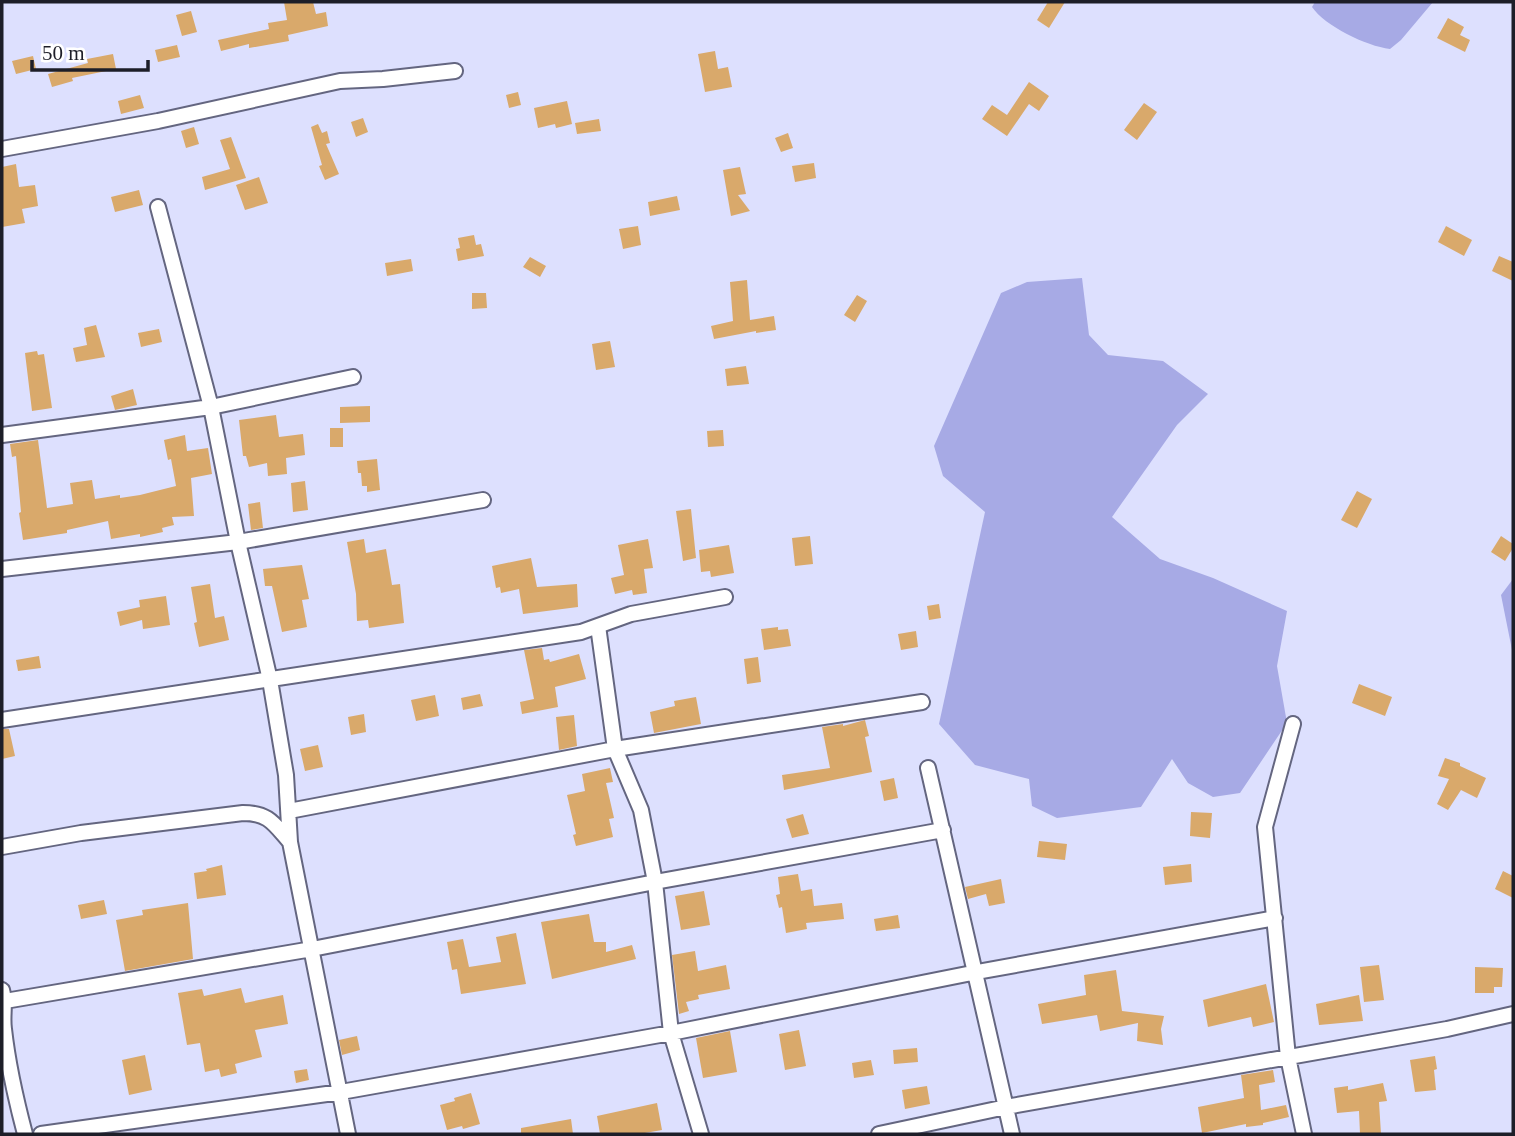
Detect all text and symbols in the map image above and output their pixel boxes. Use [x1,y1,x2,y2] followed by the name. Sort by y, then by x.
[32,28,147,72] scale bar
[42,41,85,65] text: 50 m

